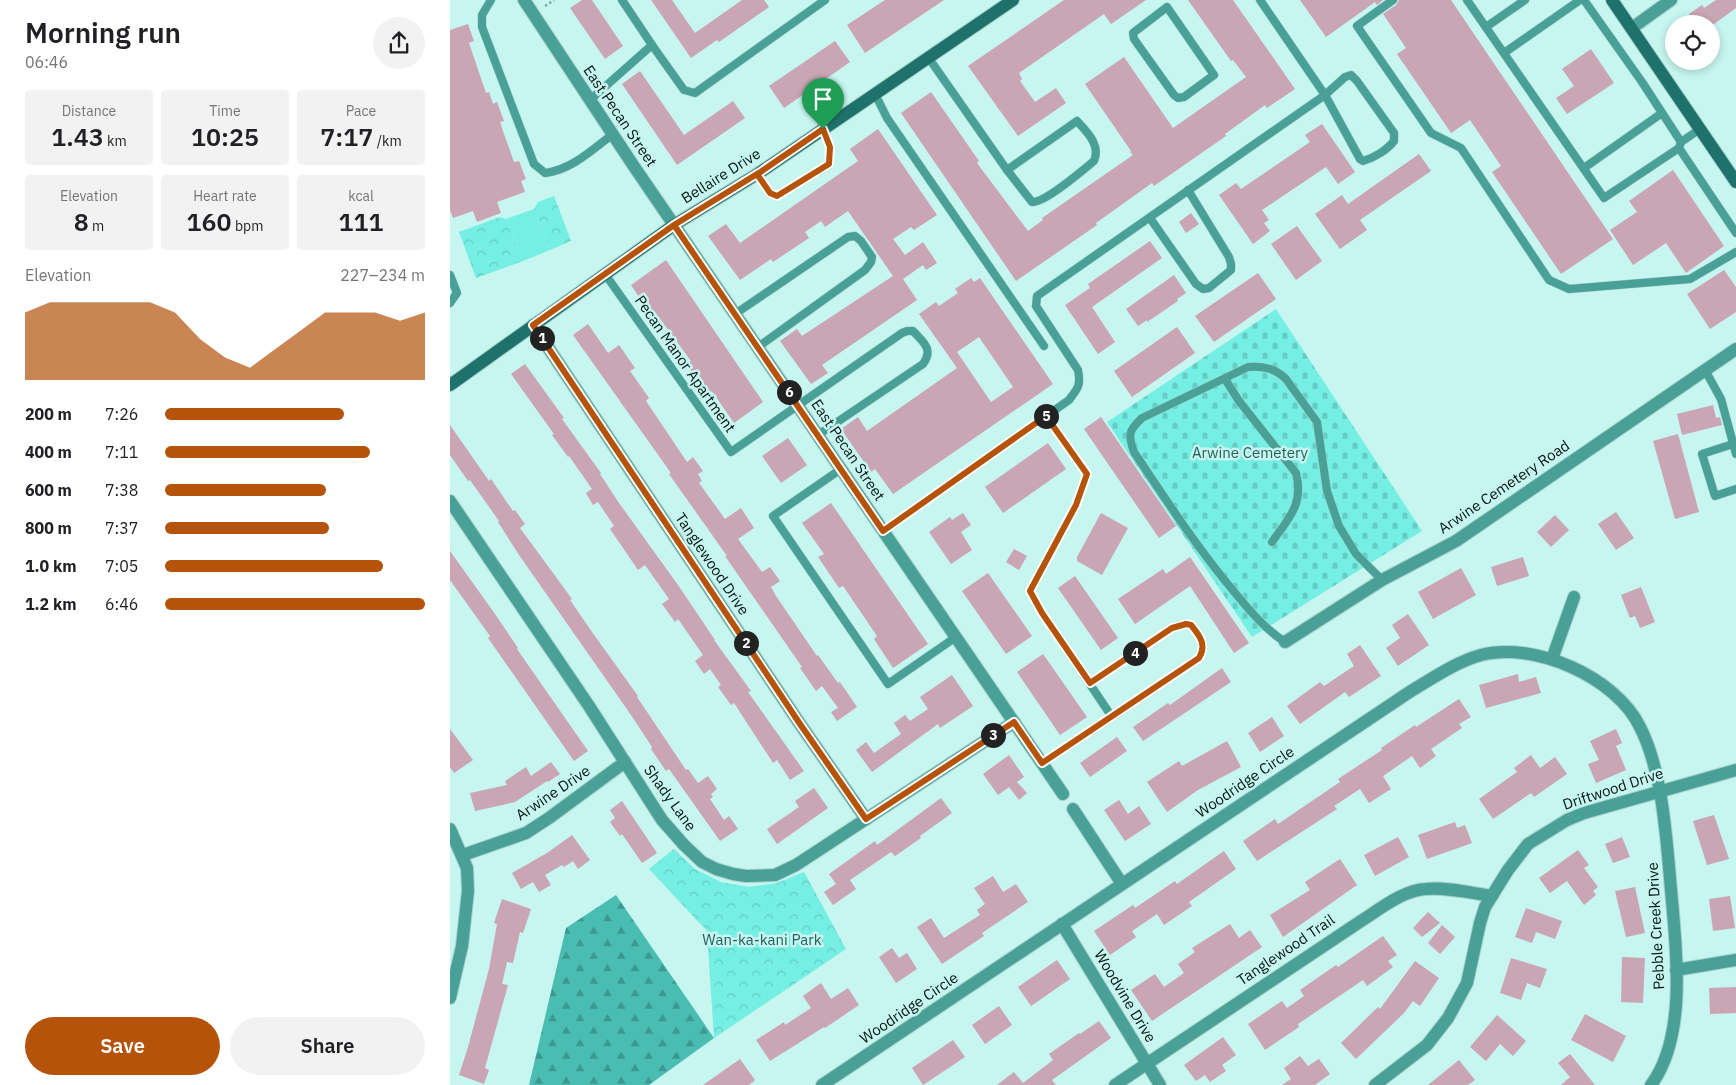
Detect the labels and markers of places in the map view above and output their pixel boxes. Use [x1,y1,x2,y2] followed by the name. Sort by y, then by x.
[802,78,844,129] pin
[530,326,554,350] pin: 1
[776,380,802,404] pin: 6
[1034,404,1058,428] pin: 5
[734,630,758,656] pin: 2
[1122,640,1148,666] pin: 4
[980,722,1006,748] pin: 3

